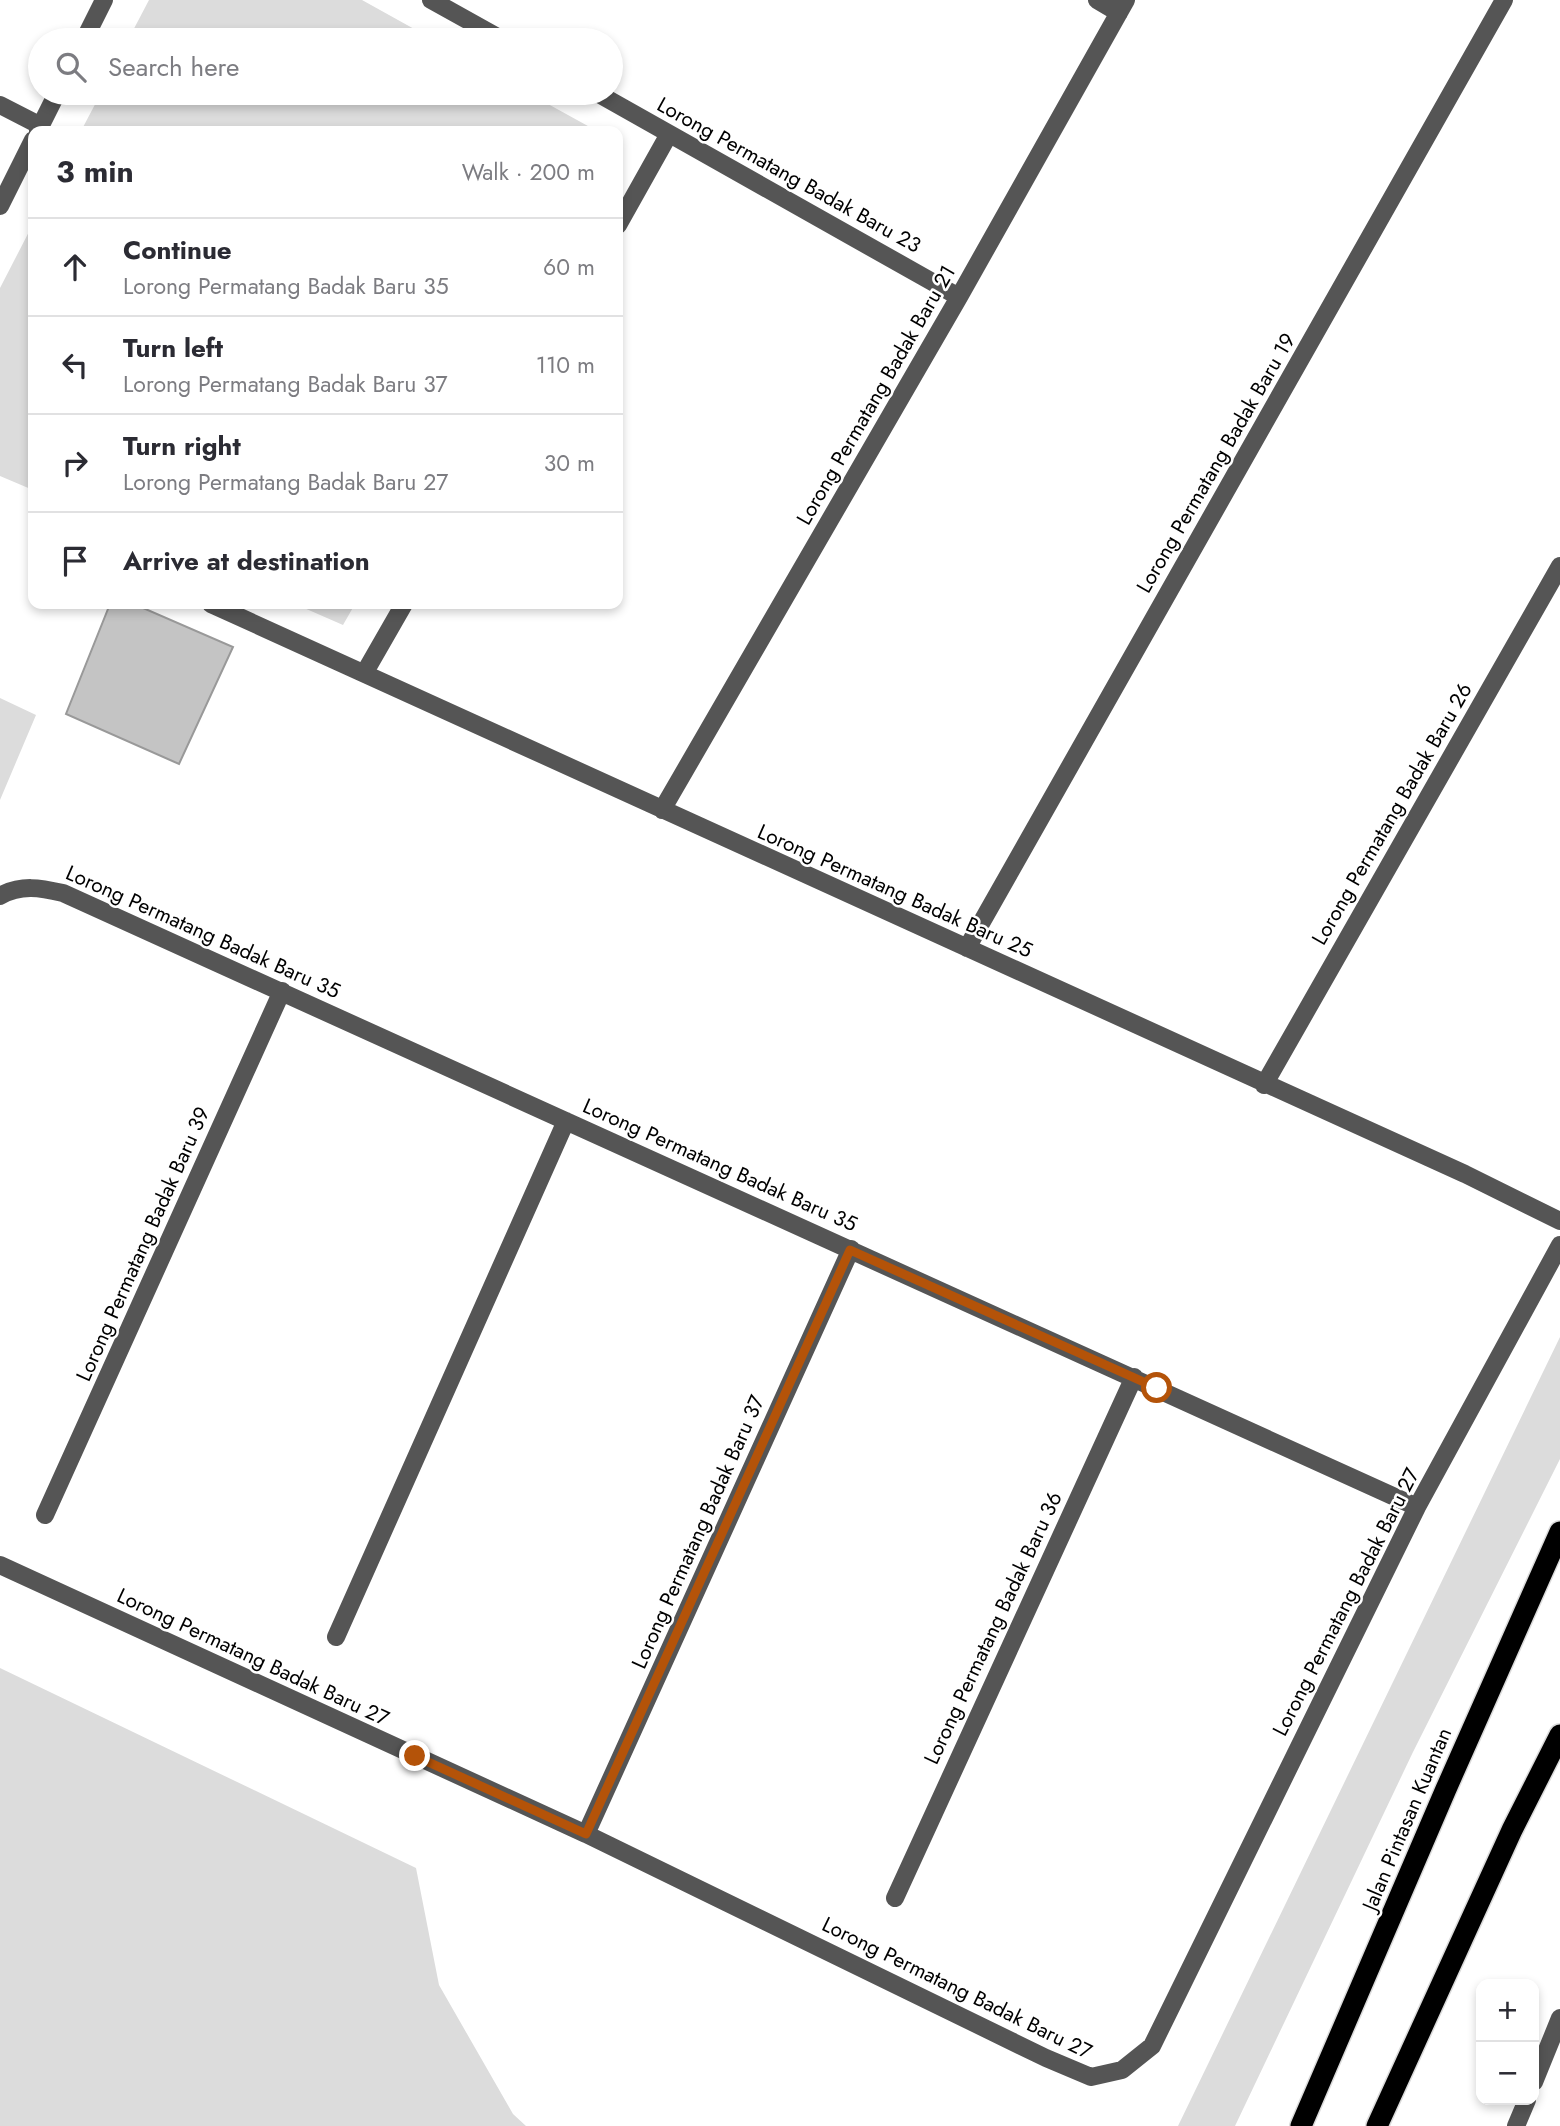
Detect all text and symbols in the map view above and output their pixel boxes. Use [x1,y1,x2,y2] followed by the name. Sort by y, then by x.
[28,28,623,105] search box
[52,48,90,86] icon: search
[108,48,240,86] text: Search here
[652,90,926,260] street label: Lorong Permatang Badak Baru 23
[56,150,134,193] text: 3 min
[462,155,595,189] text: Walk · 200 m
[123,231,232,269] text: Continue
[56,248,94,286] icon: ahead
[543,250,595,284] text: 60 m
[789,260,963,530] street label: Lorong Permatang Badak Baru 21
[123,269,449,303] text: Lorong Permatang Badak Baru 35
[1129,327,1303,599] street label: Lorong Permatang Badak Baru 19
[123,329,223,367] text: Turn left
[56,346,94,384] icon: left
[536,348,595,382] text: 110 m
[123,367,448,401] text: Lorong Permatang Badak Baru 37
[123,427,241,465] text: Turn right
[56,444,94,482] icon: right
[544,446,595,480] text: 30 m
[123,465,448,499] text: Lorong Permatang Badak Baru 27
[56,542,94,580] icon: arrive
[123,542,370,580] text: Arrive at destination
[1304,677,1480,951] street label: Lorong Permatang Badak Baru 26
[753,817,1037,965] street label: Lorong Permatang Badak Baru 25
[61,858,345,1006] street label: Lorong Permatang Badak Baru 35
[578,1091,862,1239] street label: Lorong Permatang Badak Baru 35
[69,1102,217,1386] street label: Lorong Permatang Badak Baru 39
[1141,1372,1172,1403] route start
[624,1391,772,1673] street label: Lorong Permatang Badak Baru 37
[1265,1463,1427,1741] street label: Lorong Permatang Badak Baru 27
[916,1487,1070,1769] street label: Lorong Permatang Badak Baru 36
[112,1581,394,1733] street label: Lorong Permatang Badak Baru 27
[1354,1723,1459,1918] street label: Jalan Pintasan Kuantan
[399,1740,430,1771] route end
[817,1909,1097,2067] street label: Lorong Permatang Badak Baru 27
[1476,1979,1539,2105] map controls
[1476,1979,1539,2042] button: +
[1476,2042,1539,2105] button: −

